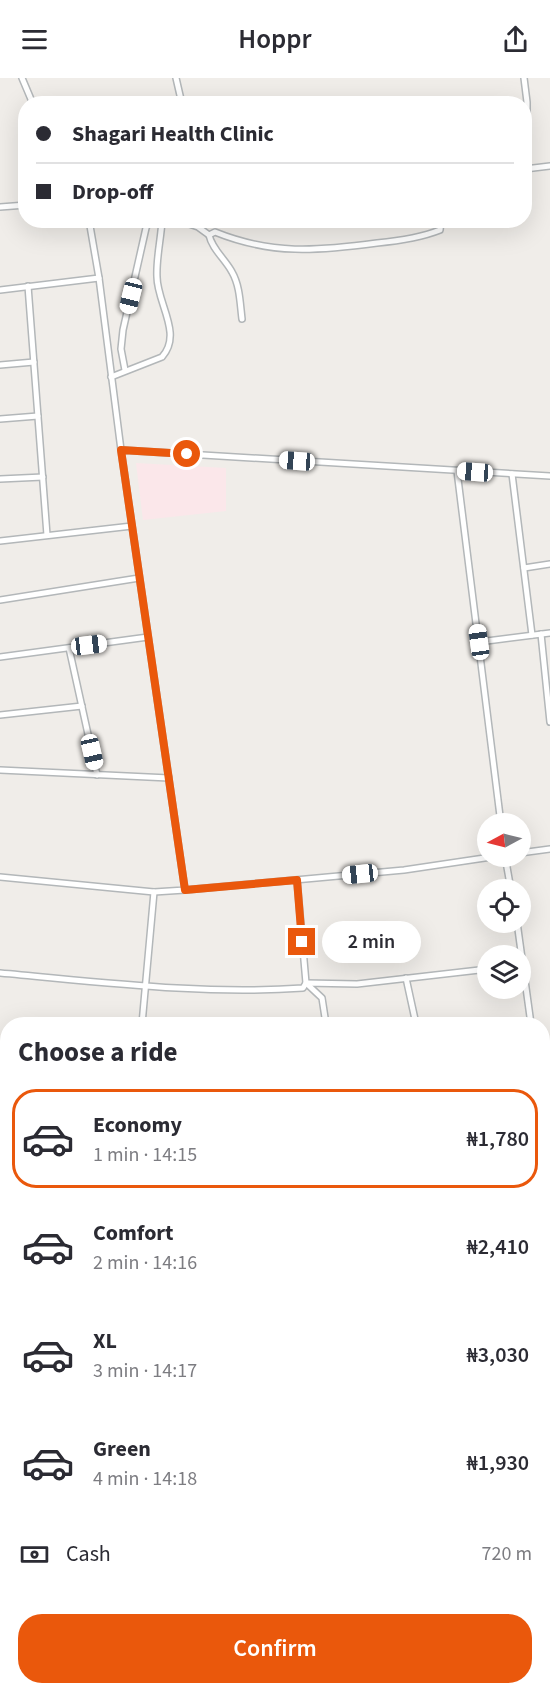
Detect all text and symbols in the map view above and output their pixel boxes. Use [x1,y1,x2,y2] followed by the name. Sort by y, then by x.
[238,20,312,59] text: Hoppr
[18,23,51,56] icon: menu
[499,23,532,56] icon: share
[72,118,274,150] text: Shagari Health Clinic
[72,176,153,208] text: Drop-off
[118,276,144,316] car
[173,440,200,467] route start
[278,451,316,471] car
[456,462,494,482] car
[468,623,490,661] car
[70,634,108,656] car
[79,732,105,772] car
[477,813,531,867] north arrow
[477,813,531,999] map controls
[341,863,379,885] car
[477,879,531,933] button: locate
[323,921,422,963] callout: 2 min
[288,928,315,955] route end
[348,928,395,956] text: 2 min
[477,945,531,999] button: layers
[18,1033,178,1072] text: Choose a ride
[93,1109,182,1141] text: Economy
[21,1112,75,1166] icon: car
[467,1123,529,1155] text: ₦1,780
[93,1141,197,1169] text: 1 min · 14:15
[93,1217,174,1249] text: Comfort
[21,1220,75,1274] icon: car
[467,1231,529,1263] text: ₦2,410
[93,1249,197,1277] text: 2 min · 14:16
[93,1325,117,1357] text: XL
[21,1328,75,1382] icon: car
[467,1339,529,1371] text: ₦3,030
[93,1357,197,1385] text: 3 min · 14:17
[93,1433,151,1465] text: Green
[21,1436,75,1490] icon: car
[467,1447,529,1479] text: ₦1,930
[93,1465,197,1493] text: 4 min · 14:18
[18,1538,51,1571] icon: cash
[66,1538,111,1570] text: Cash
[482,1540,532,1568] text: 720 m
[18,1614,532,1683] button: Confirm

